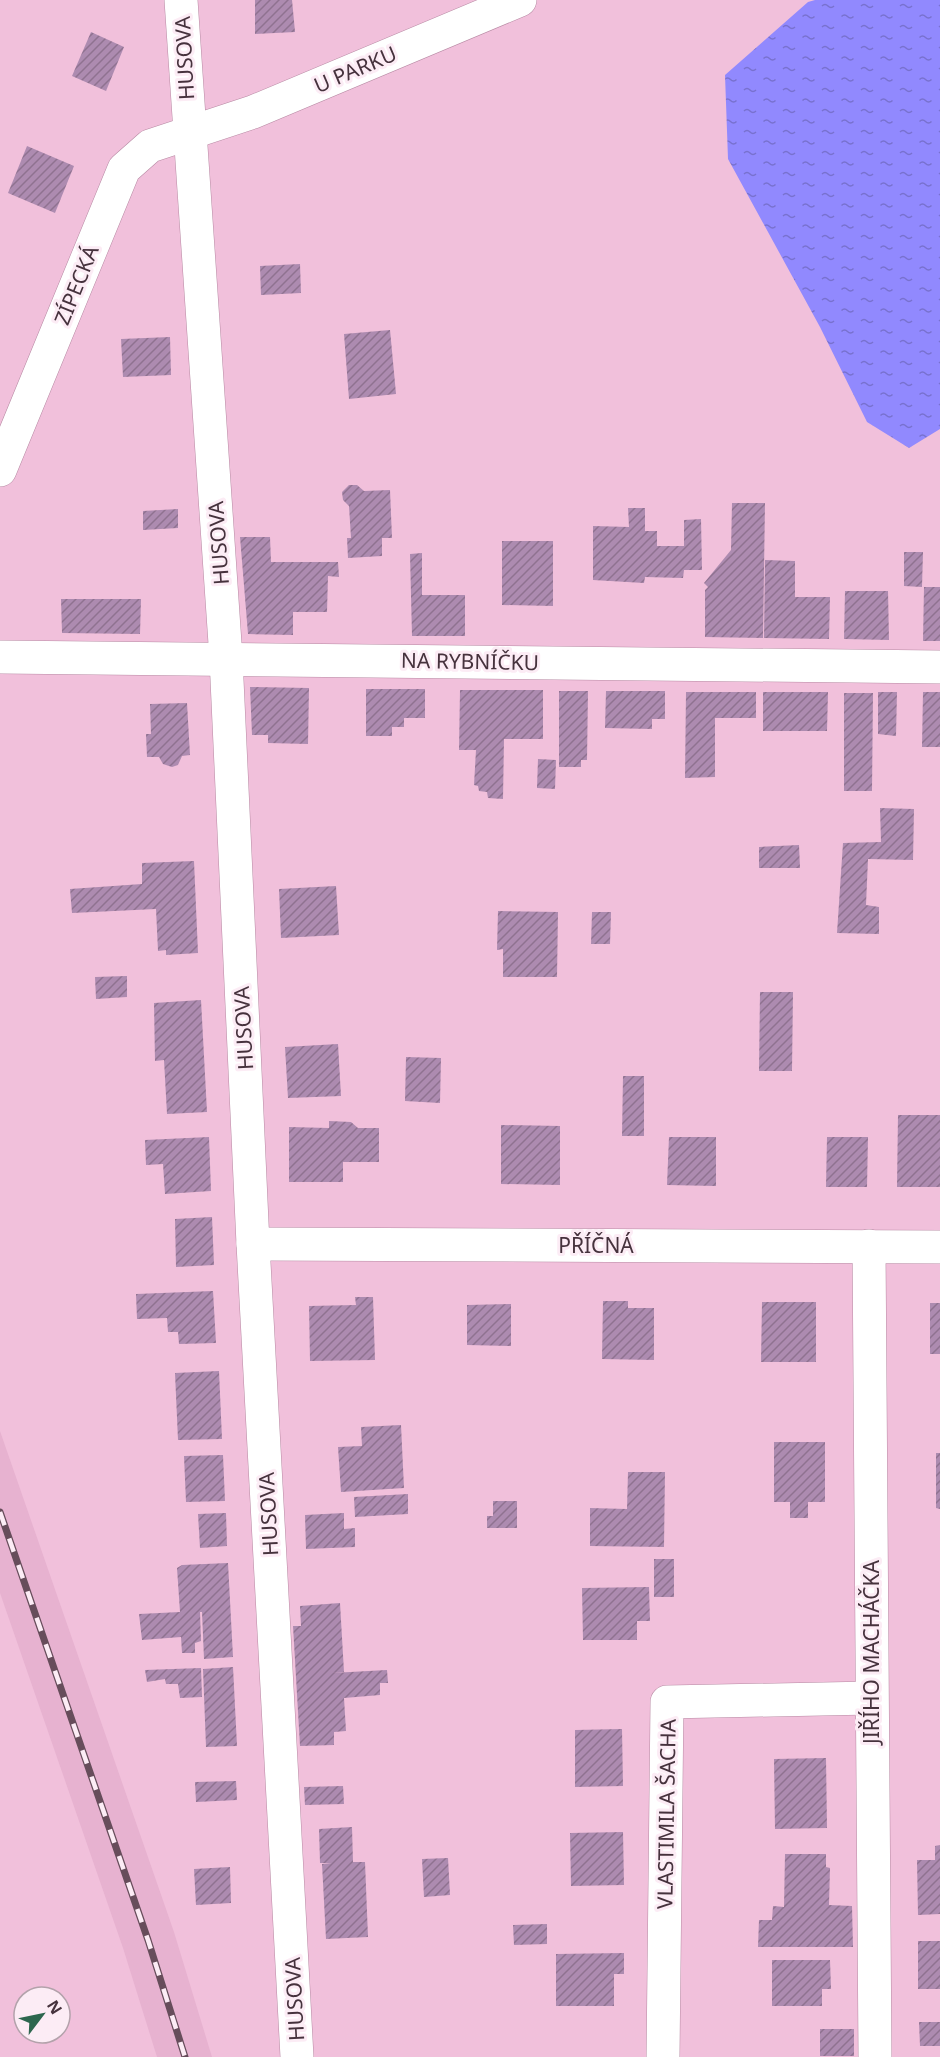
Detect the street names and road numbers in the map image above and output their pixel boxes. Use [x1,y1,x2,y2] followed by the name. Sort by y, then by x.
[168,15,200,101] street label: HUSOVA
[309,39,401,99] street label: U PARKU
[47,241,105,329] street label: ZÍPECKÁ
[201,500,235,586] street label: HUSOVA
[401,646,539,676] street label: NA RYBNÍČKU
[227,985,259,1071] street label: HUSOVA
[558,1231,634,1259] street label: PŘÍČNÁ
[252,1471,284,1557] street label: HUSOVA
[857,1559,885,1746] street label: JIŘÍHO MACHÁČKA
[650,1718,682,1909] street label: VLASTIMILA ŠACHA
[278,1956,310,2042] street label: HUSOVA

